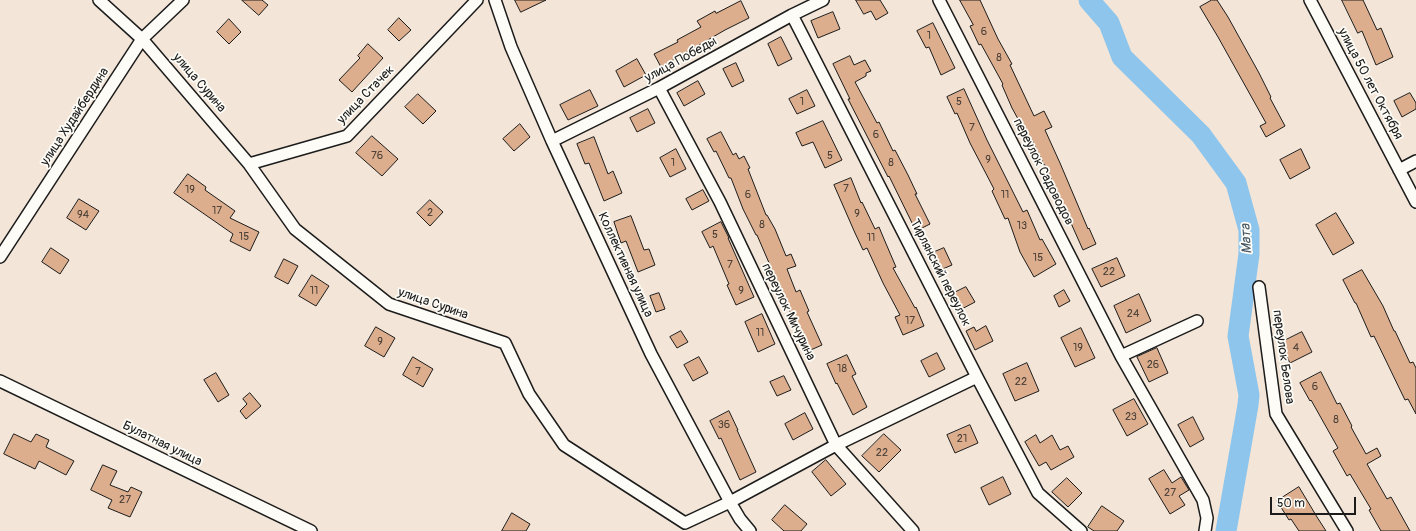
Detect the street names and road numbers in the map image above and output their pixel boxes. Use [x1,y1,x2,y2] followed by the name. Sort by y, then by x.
[1334,26,1406,142] street label: улица 50 лет Октября
[642,34,720,86] street label: улица Победы
[169,50,229,116] street label: улица Сурина
[334,62,398,128] street label: улица Стачек
[37,65,113,169] street label: улица Худайбердина
[1009,116,1077,228] street label: переулок Садоводов
[594,210,656,320] street label: Коллективная улица
[906,217,974,329] street label: Тирлянский переулок
[758,261,818,363] street label: переулок Мичурина
[396,285,470,323] street label: улица Сурина
[1269,309,1297,405] street label: переулок Белова
[120,418,204,470] street label: Булатная улица

